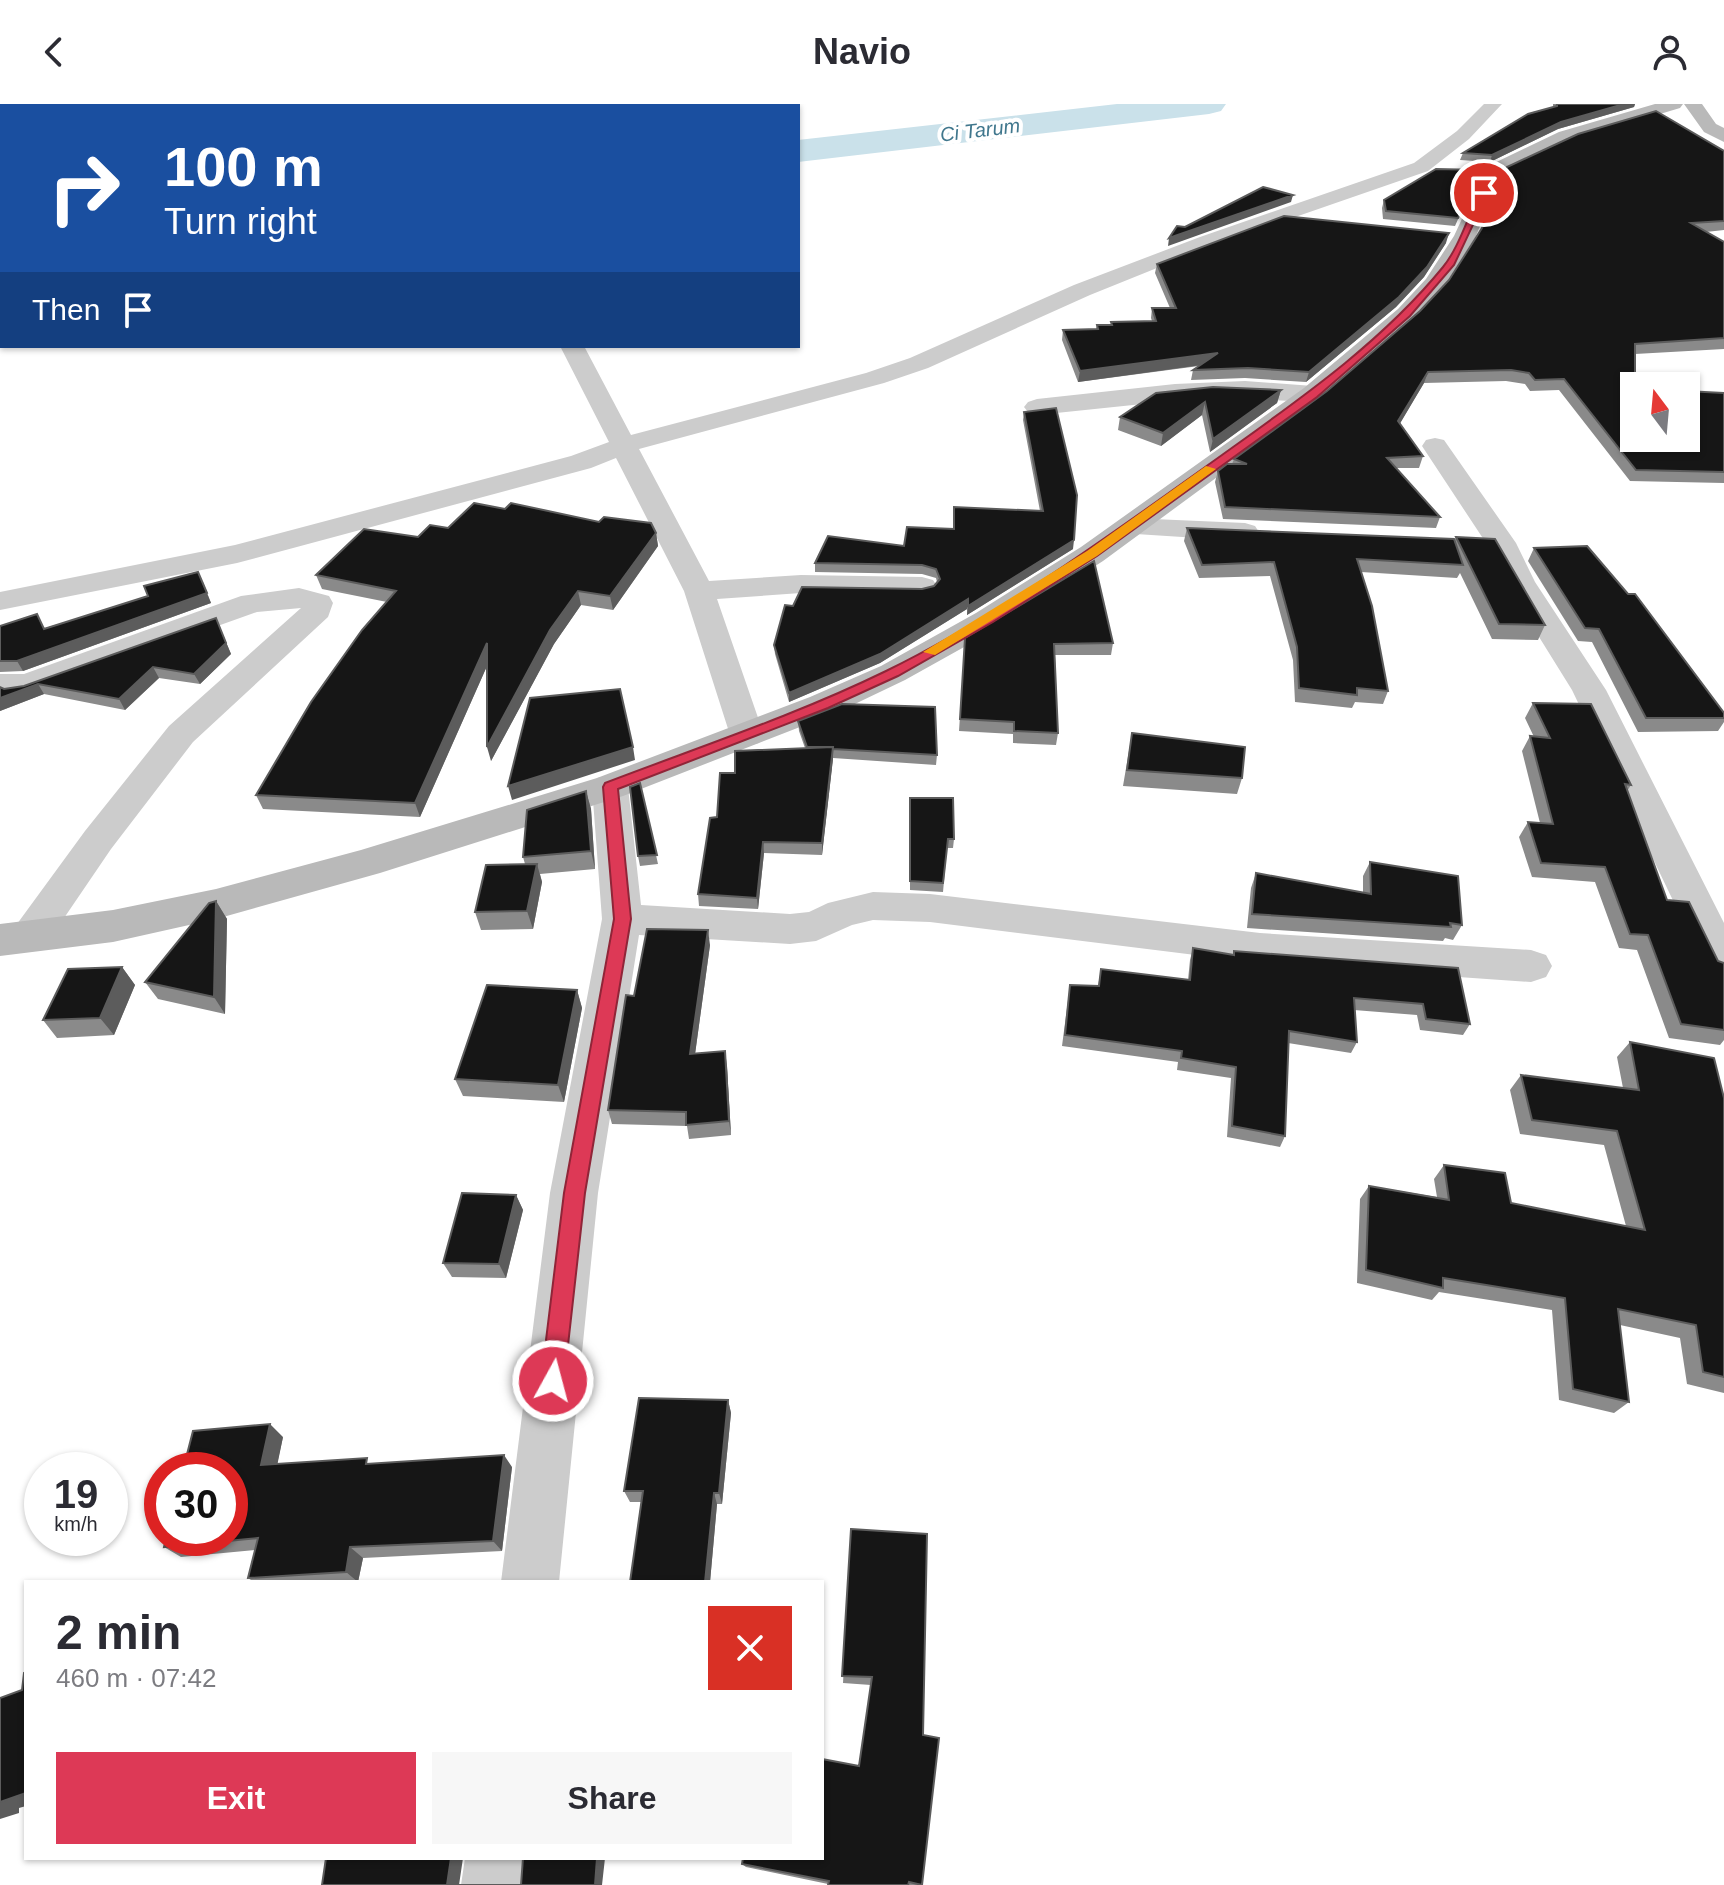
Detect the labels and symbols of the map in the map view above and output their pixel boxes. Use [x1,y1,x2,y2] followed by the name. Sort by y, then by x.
[939,114,1021,146] water label: Ci Tarum
[1450,159,1518,227] pin
[1620,372,1700,452] north arrow
[511,1339,595,1423] position arrow
[144,1452,248,1556] speed limit sign: 30

